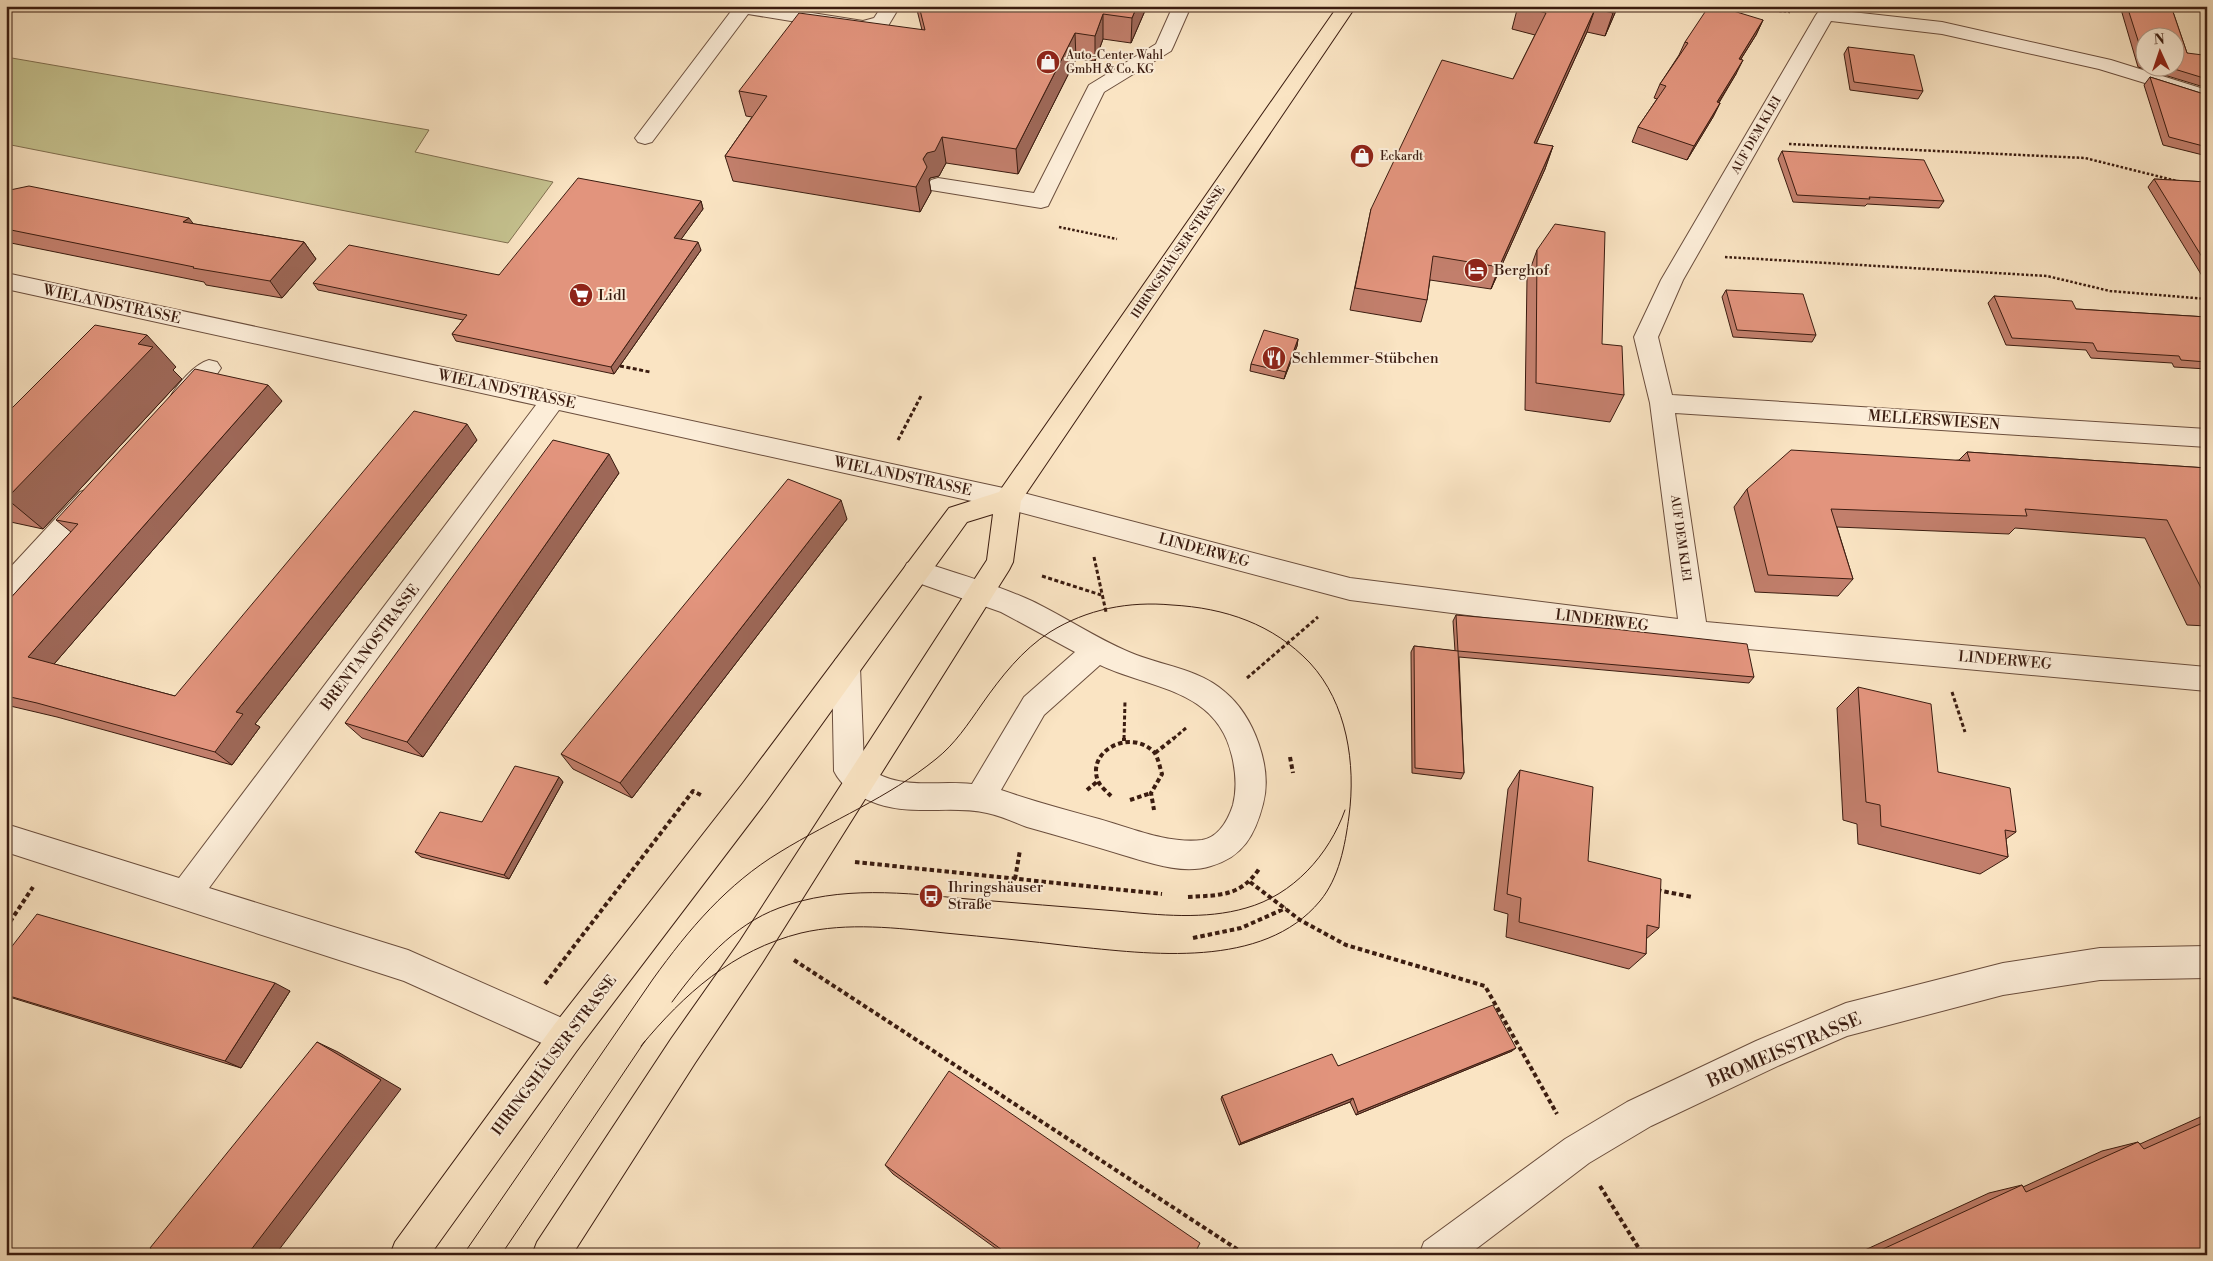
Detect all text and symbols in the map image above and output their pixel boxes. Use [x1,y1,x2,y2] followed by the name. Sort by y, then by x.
[2136,28,2186,78] north arrow
[2153,31,2165,49] text: N
[1065,48,1163,77] place label: Auto-Center Wahl GmbH & Co. KG
[1035,49,1061,75] shop icon: Auto-Center Wahl GmbH & Co. KG
[1728,93,1785,178] street label: AUF DEM KLEI
[1349,143,1375,169] shop icon: Eckardt
[1380,149,1424,164] place label: Eckardt
[1127,182,1229,322] street label: IHRINGSHÄUSER STRASSE
[1463,257,1489,283] hotel icon: Berghof
[1493,261,1549,280] place label: Berghof
[40,280,183,328] street label: WIELANDSTRASSE
[568,282,594,308] supermarket icon: Lidl
[598,286,626,305] place label: Lidl
[1261,345,1287,371] restaurant icon: Schlemmer-Stübchen
[1292,349,1439,368] place label: Schlemmer-Stübchen
[435,365,578,413] street label: WIELANDSTRASSE
[1867,406,2001,435] street label: MELLERSWIESEN
[831,452,974,500] street label: WIELANDSTRASSE
[1667,493,1694,583] street label: AUF DEM KLEI
[1156,529,1252,572] street label: LINDERWEG
[316,581,424,715] street label: BRENTANOSTRASSE
[1554,605,1650,636] street label: LINDERWEG
[1957,647,2052,674] street label: LINDERWEG
[948,878,1044,914] place label: Ihringshäuser Straße
[918,883,944,909] bus stop icon: Ihringshäuser Straße
[488,971,621,1139] street label: IHRINGSHÄUSER STRASSE
[1703,1008,1865,1094] street label: BROMEISSTRASSE

